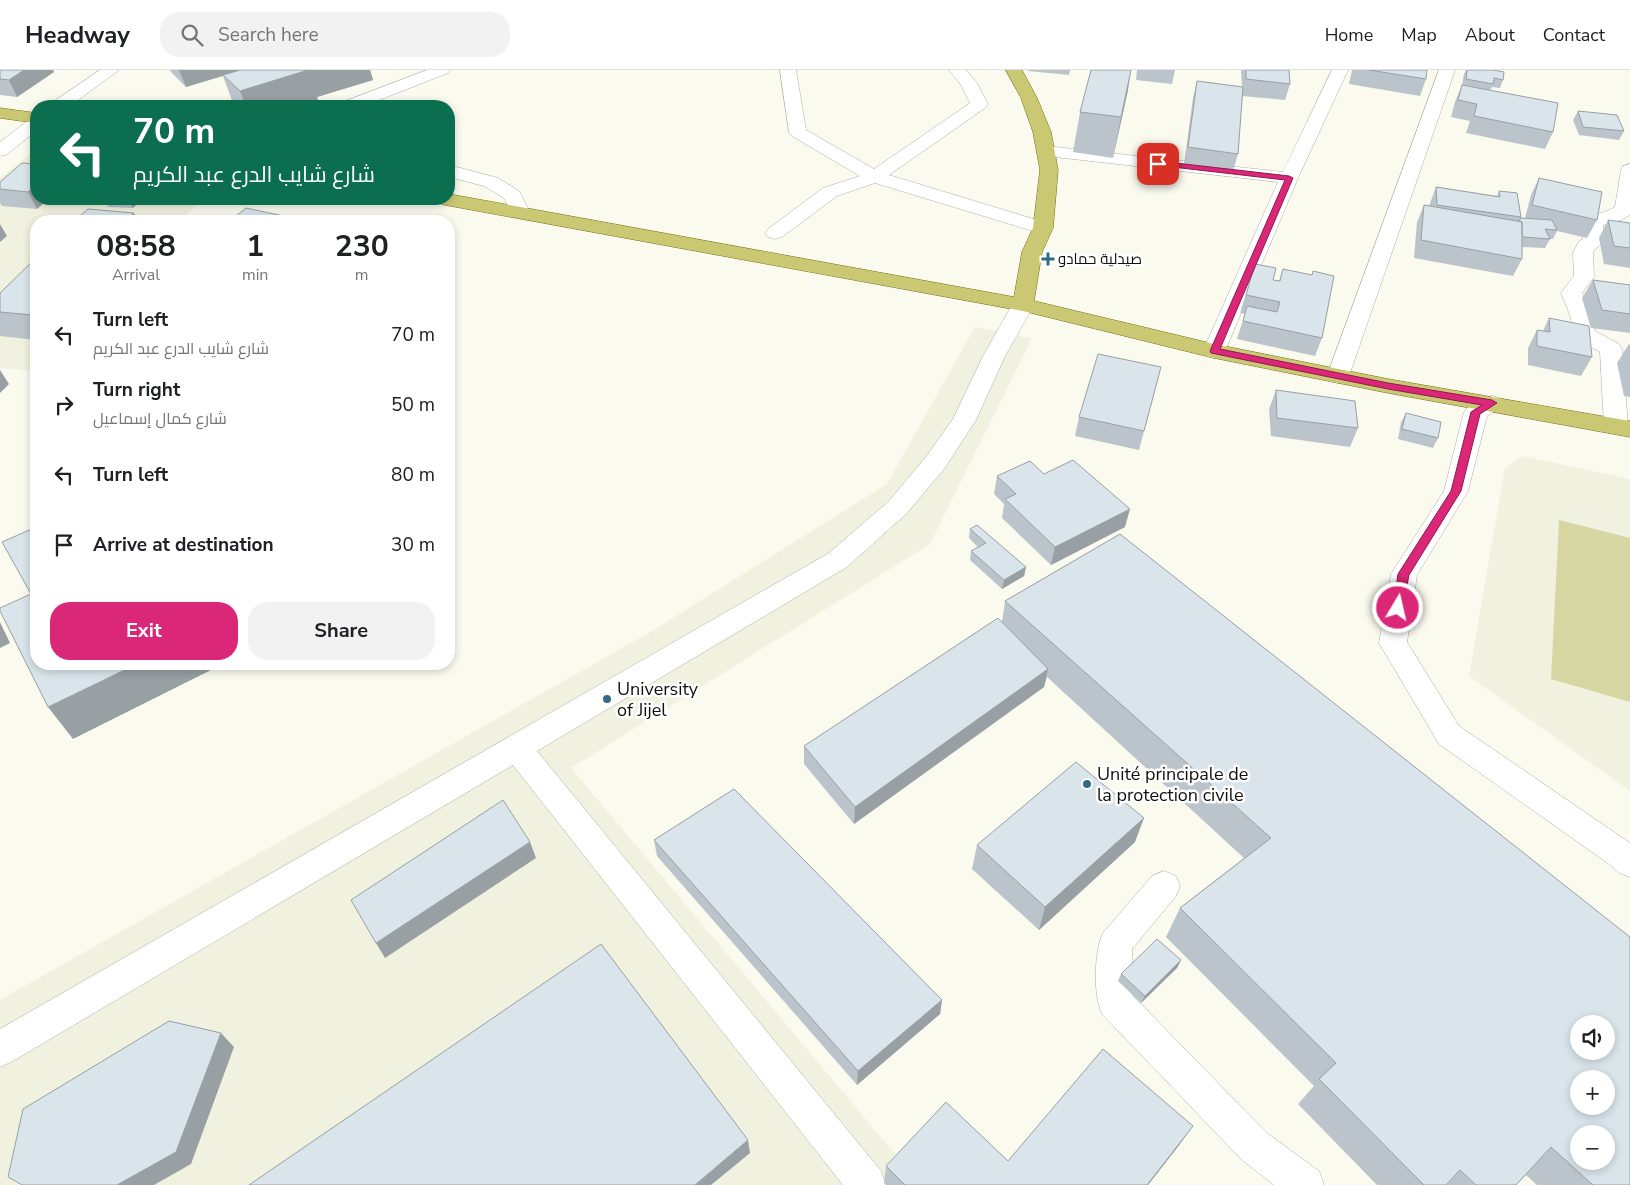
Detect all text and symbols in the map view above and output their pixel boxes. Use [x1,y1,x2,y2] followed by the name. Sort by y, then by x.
[160,12,510,57] search box
[25,19,130,51] text: Headway
[178,21,206,49] icon: search
[218,22,319,48] text: Search here
[1325,23,1373,47] text: Home
[1401,23,1437,47] text: Map
[1465,23,1515,47] text: About
[1543,23,1605,47] text: Contact
[133,108,215,155] text: 70 m
[50,120,115,185] icon: left
[1137,143,1179,185] pin
[1144,150,1172,178] icon: arrive
[133,160,375,190] text: شارع شايب الدرع عبد الكريم
[96,226,176,267] text: 08:58
[246,226,264,267] text: 1
[335,226,389,267] text: 230
[1058,249,1142,269] place label: صيدلية حمادو
[1042,253,1054,265] marker: صيدلية حمادو
[112,264,160,286] text: Arrival
[242,264,268,286] text: min
[355,264,369,286] text: m
[93,307,168,333] text: Turn left
[50,321,78,349] icon: left
[391,322,435,348] text: 70 m
[93,338,269,360] text: شارع شايب الدرع عبد الكريم
[93,377,180,403] text: Turn right
[50,391,78,419] icon: right
[391,392,435,418] text: 50 m
[93,408,227,430] text: شارع كمال إسماعيل
[50,461,78,489] icon: left
[93,462,168,488] text: Turn left
[391,462,435,488] text: 80 m
[50,531,78,559] icon: arrive
[93,532,274,558] text: Arrive at destination
[391,532,435,558] text: 30 m
[1371,581,1423,633] position arrow
[50,602,238,660] button: Exit
[248,602,435,660] button: Share
[617,677,699,722] place label: University of Jijel
[601,693,613,705] marker: University of Jijel
[1097,762,1248,807] place label: Unité principale de la protection civile
[1081,778,1093,790] marker: Unité principale de la protection civile
[1570,1015,1615,1170] map controls
[1570,1015,1615,1060] button: sound
[1570,1070,1615,1115] button: +
[1570,1125,1615,1170] button: −

